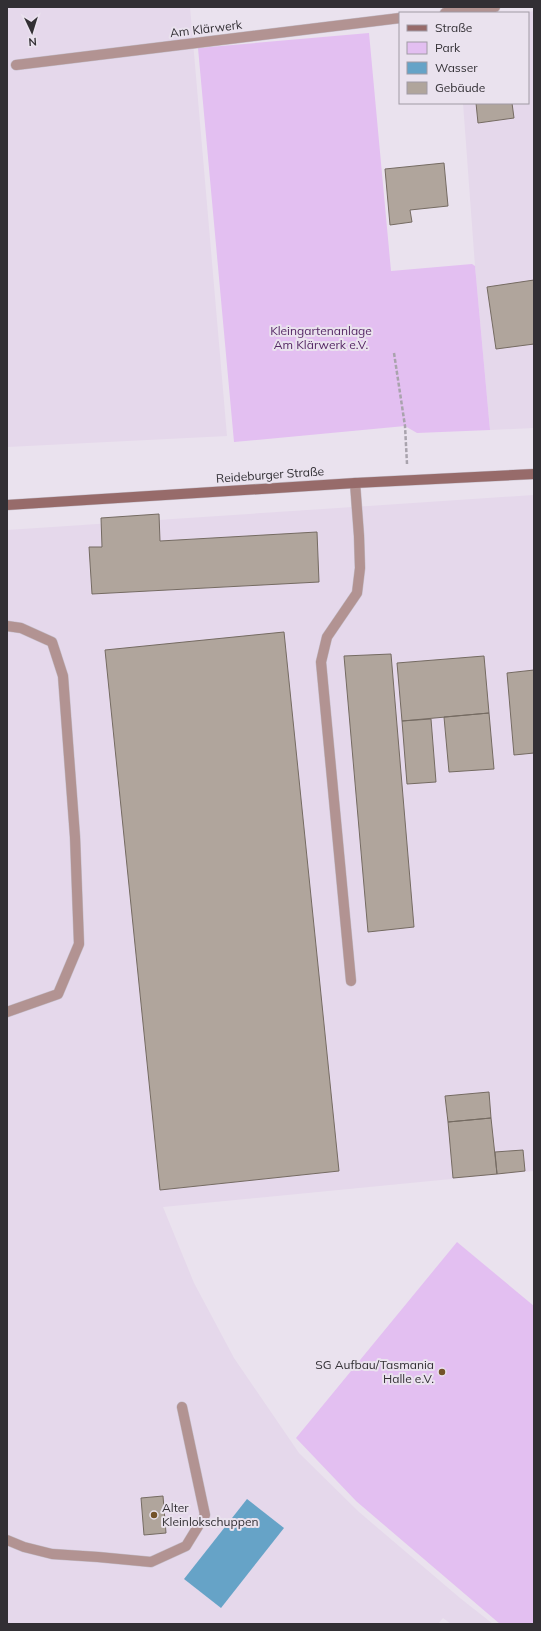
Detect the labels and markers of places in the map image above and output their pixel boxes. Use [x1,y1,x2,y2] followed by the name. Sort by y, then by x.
[315,1357,434,1386] place label: SG Aufbau/Tasmania Halle e.V.
[437,1367,447,1377] marker: SG Aufbau/Tasmania Halle e.V.
[162,1500,258,1529] place label: Alter Kleinlokschuppen
[149,1510,159,1520] marker: Alter Kleinlokschuppen

